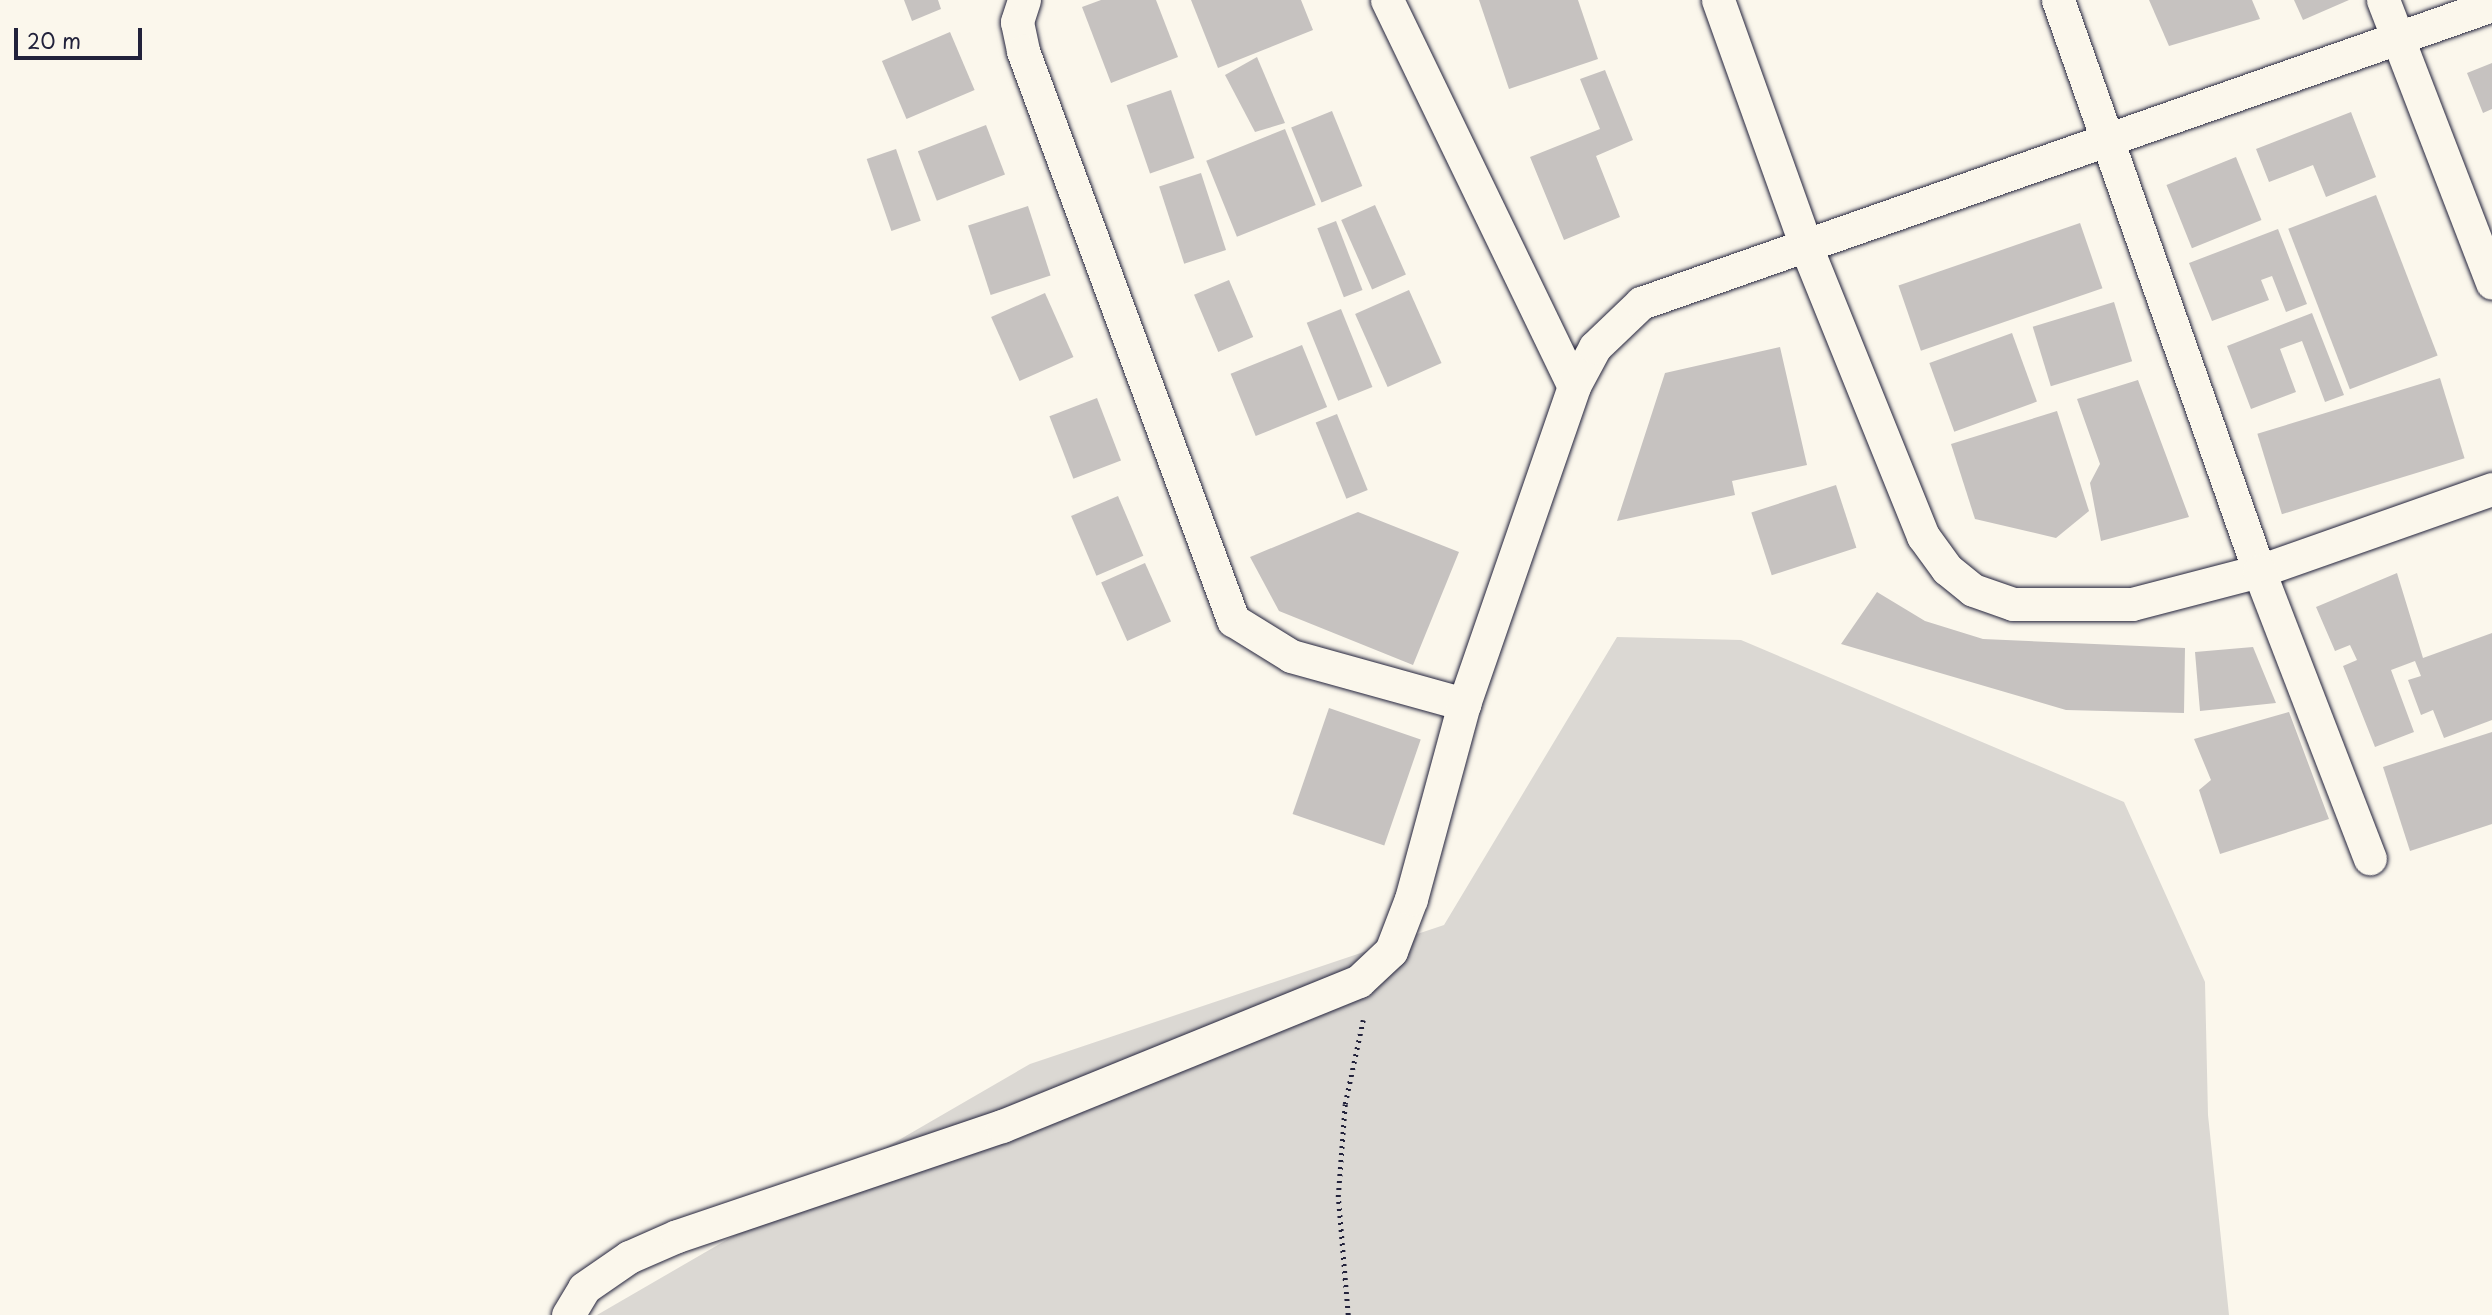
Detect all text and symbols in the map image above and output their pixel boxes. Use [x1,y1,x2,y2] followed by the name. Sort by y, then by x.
[18,14,145,58] scale bar
[27,24,81,56] text: 20 m

